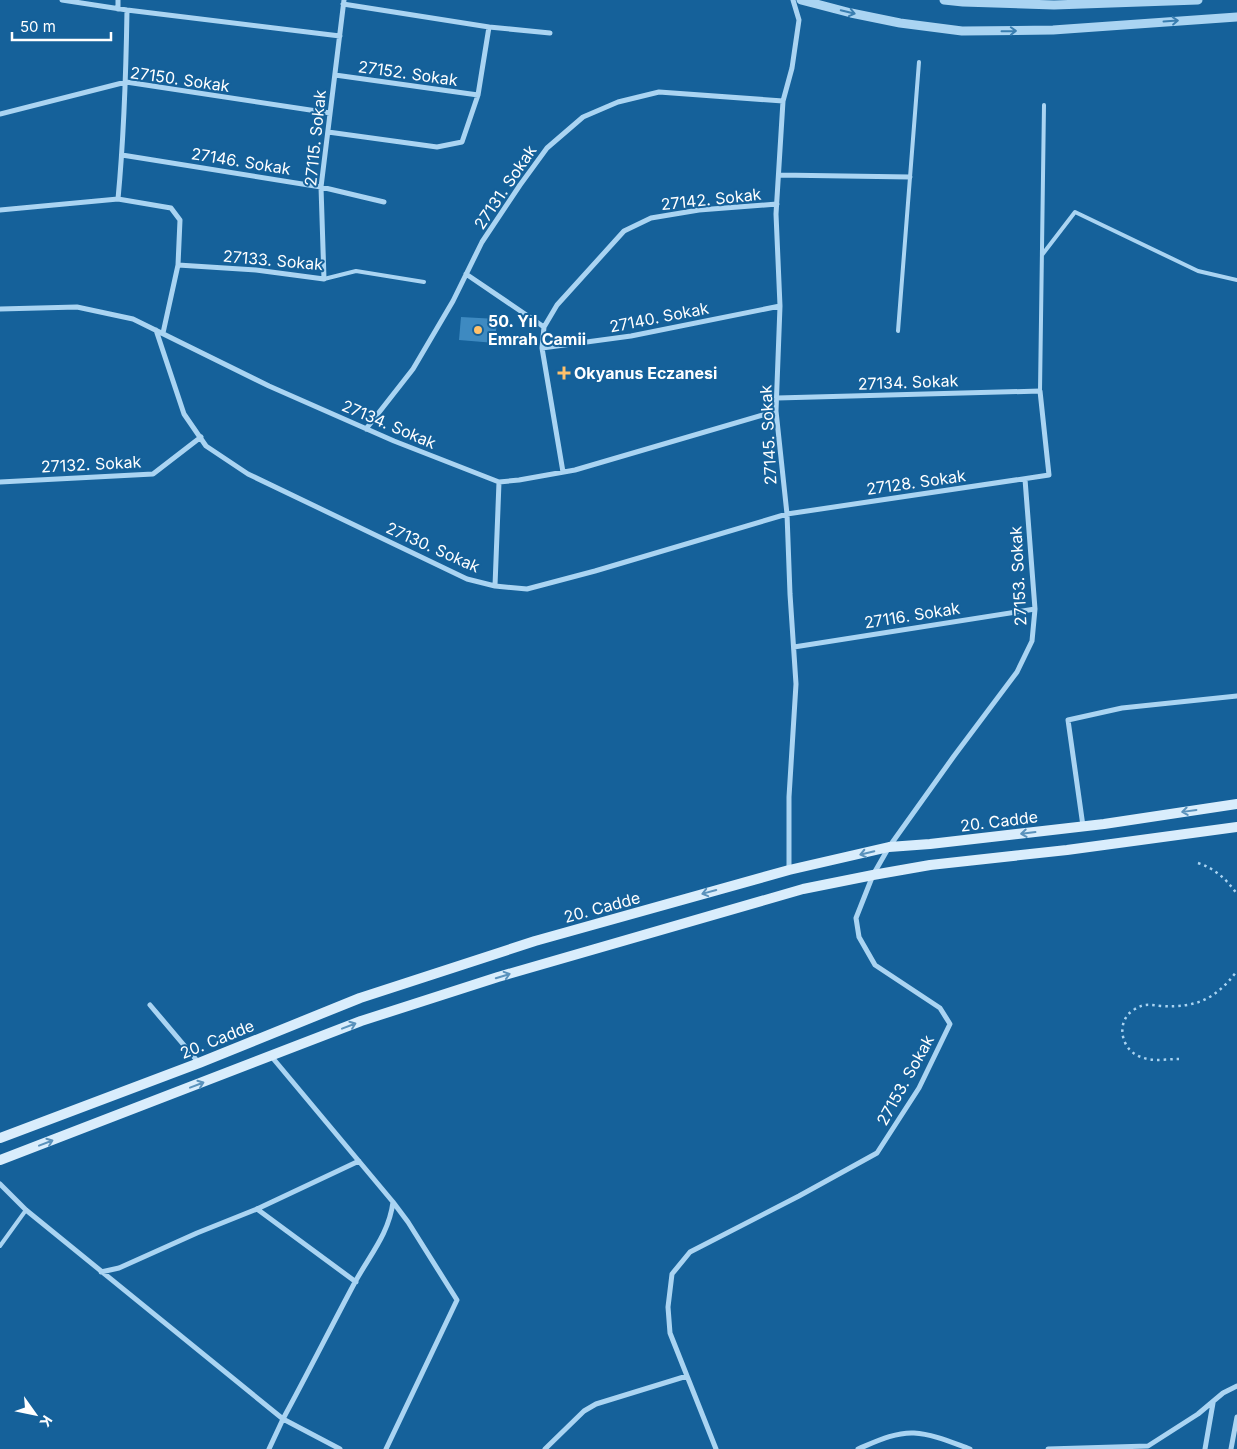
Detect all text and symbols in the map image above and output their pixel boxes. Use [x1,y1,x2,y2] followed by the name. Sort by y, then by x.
[839,8,855,17] one-way arrow
[12,10,111,42] scale bar
[1163,16,1179,25] one-way arrow
[20,17,56,36] text: 50 m
[1000,26,1016,35] one-way arrow
[357,56,459,90] street label: 27152. Sokak
[129,62,231,96] street label: 27150. Sokak
[300,89,330,187] street label: 27115. Sokak
[470,141,541,233] street label: 27131. Sokak
[190,143,292,179] street label: 27146. Sokak
[660,184,762,214] street label: 27142. Sokak
[222,246,324,274] street label: 27133. Sokak
[608,298,711,336] street label: 27140. Sokak
[488,311,586,349] place label: 50. Yıl Emrah Camii
[472,324,484,336] marker: 50. Yıl Emrah Camii
[574,363,717,383] place label: Okyanus Eczanesi
[558,367,570,379] marker: Okyanus Eczanesi
[857,370,959,394] street label: 27134. Sokak
[755,384,781,486] street label: 27145. Sokak
[339,395,439,453] street label: 27134. Sokak
[40,451,142,477] street label: 27132. Sokak
[865,465,967,499] street label: 27128. Sokak
[383,517,483,577] street label: 27130. Sokak
[1005,525,1031,627] street label: 27153. Sokak
[863,598,962,632] street label: 27116. Sokak
[959,806,1039,836] street label: 20. Cadde
[1181,807,1197,817] one-way arrow
[1020,828,1036,838] one-way arrow
[859,848,875,858] one-way arrow
[562,887,642,927] street label: 20. Cadde
[702,888,718,898] one-way arrow
[495,970,511,980] one-way arrow
[177,1015,257,1063] street label: 20. Cadde
[341,1020,356,1029] one-way arrow
[872,1031,938,1129] street label: 27153. Sokak
[189,1079,204,1089] one-way arrow
[37,1138,53,1147] one-way arrow
[10,1389,60,1439] north arrow
[36,1412,56,1430] text: K

